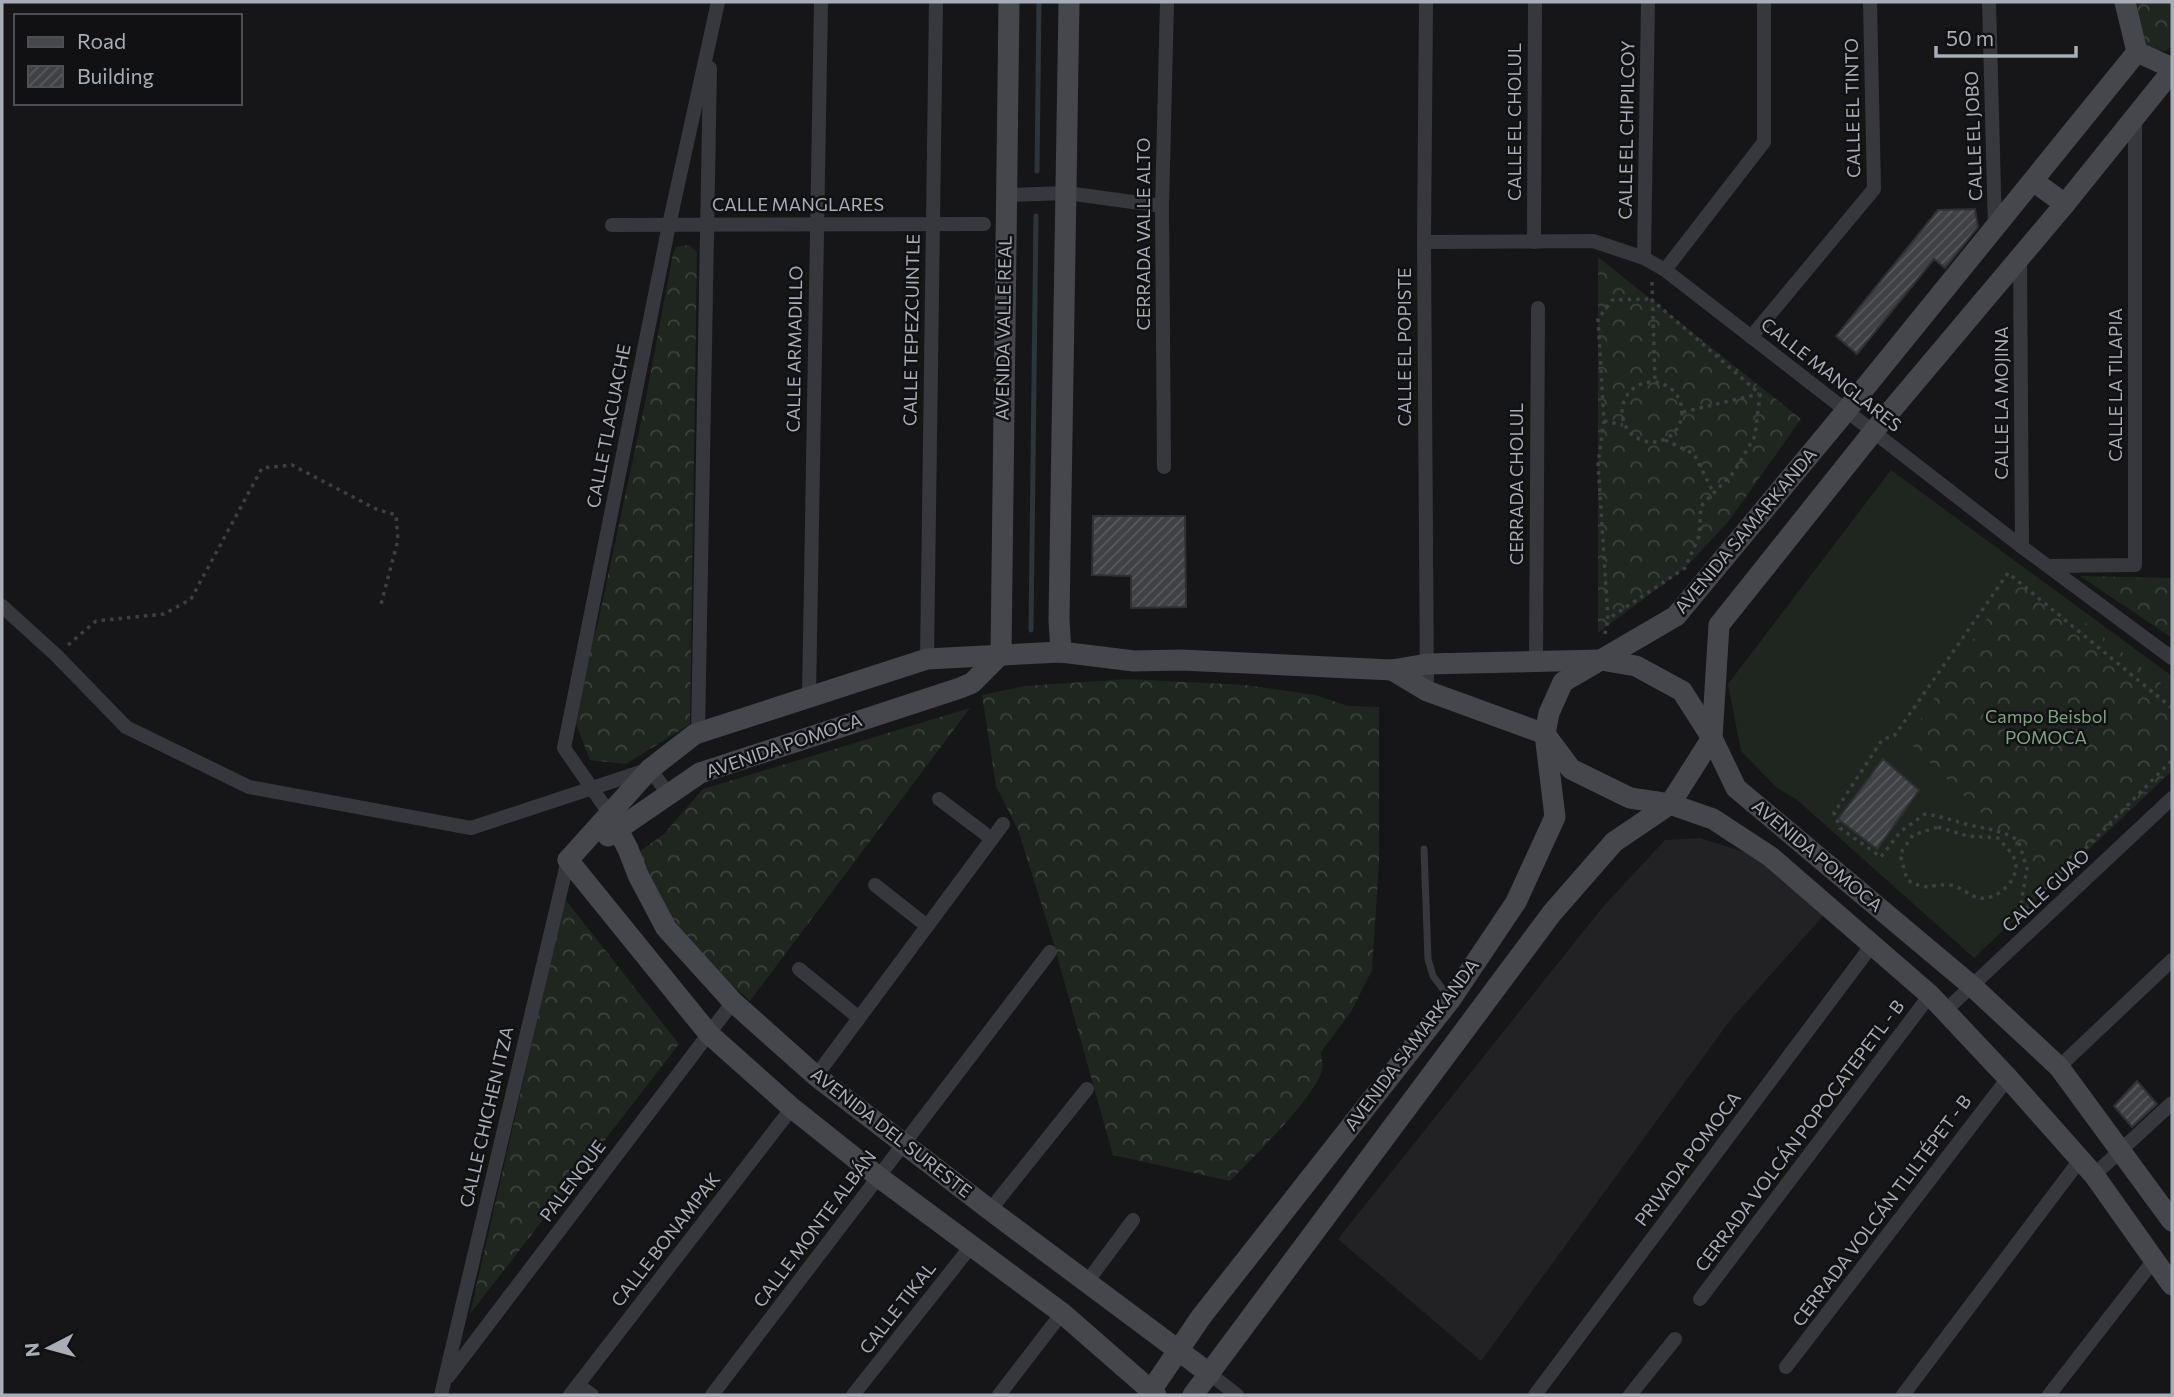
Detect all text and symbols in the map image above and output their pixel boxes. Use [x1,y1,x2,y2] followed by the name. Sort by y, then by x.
[14,14,242,105] legend
[1936,14,2076,58] scale bar
[1946,25,1994,50] text: 50 m
[77,28,126,53] text: Road
[1840,38,1864,178] street label: CALLE EL TINTO
[1613,40,1639,220] street label: CALLE EL CHIPILCOY
[1503,43,1525,201] street label: CALLE EL CHOLUL
[77,63,154,88] text: Building
[1960,71,1986,201] street label: CALLE EL JOBO
[1132,138,1154,331] street label: CERRADA VALLE ALTO
[712,193,884,215] street label: CALLE MANGLARES
[898,234,924,426] street label: CALLE TEPEZCUINTLE
[990,235,1016,421] street label: AVENIDA VALLE REAL
[782,265,806,433] street label: CALLE ARMADILLO
[1393,268,1415,426] street label: CALLE EL POPISTE
[2104,308,2126,462] street label: CALLE LA TILAPIA
[1757,313,1906,436] street label: CALLE MANGLARES
[1990,326,2012,480] street label: CALLE LA MOJINA
[581,342,635,510] street label: CALLE TLACUACHE
[1505,403,1527,565] street label: CERRADA CHOLUL
[1670,443,1821,618] street label: AVENIDA SAMARKANDA
[1985,705,2107,748] park label: Campo Beisbol POMOCA
[703,708,864,782] street label: AVENIDA POMOCA
[1748,794,1887,916] street label: AVENIDA POMOCA
[1997,844,2094,936] street label: CALLE GUAO
[1339,954,1483,1135] street label: AVENIDA SAMARKANDA
[1690,995,1908,1275] street label: CERRADA VOLCÁN POPOCATEPETL - B
[455,1024,518,1209] street label: CALLE CHICHEN ITZA
[807,1063,976,1202] street label: AVENIDA DEL SURESTE
[1630,1087,1745,1230] street label: PRIVADA POMOCA
[1787,1090,1975,1330] street label: CERRADA VOLCÁN TLILTÉPET - B
[535,1135,610,1225] street label: PALENQUE
[748,1146,880,1311] street label: CALLE MONTE ALBÁN
[606,1168,724,1311] street label: CALLE BONAMPAK
[854,1257,940,1358] street label: CALLE TIKAL
[14,1313,84,1383] north arrow
[19,1342,44,1358] text: N

